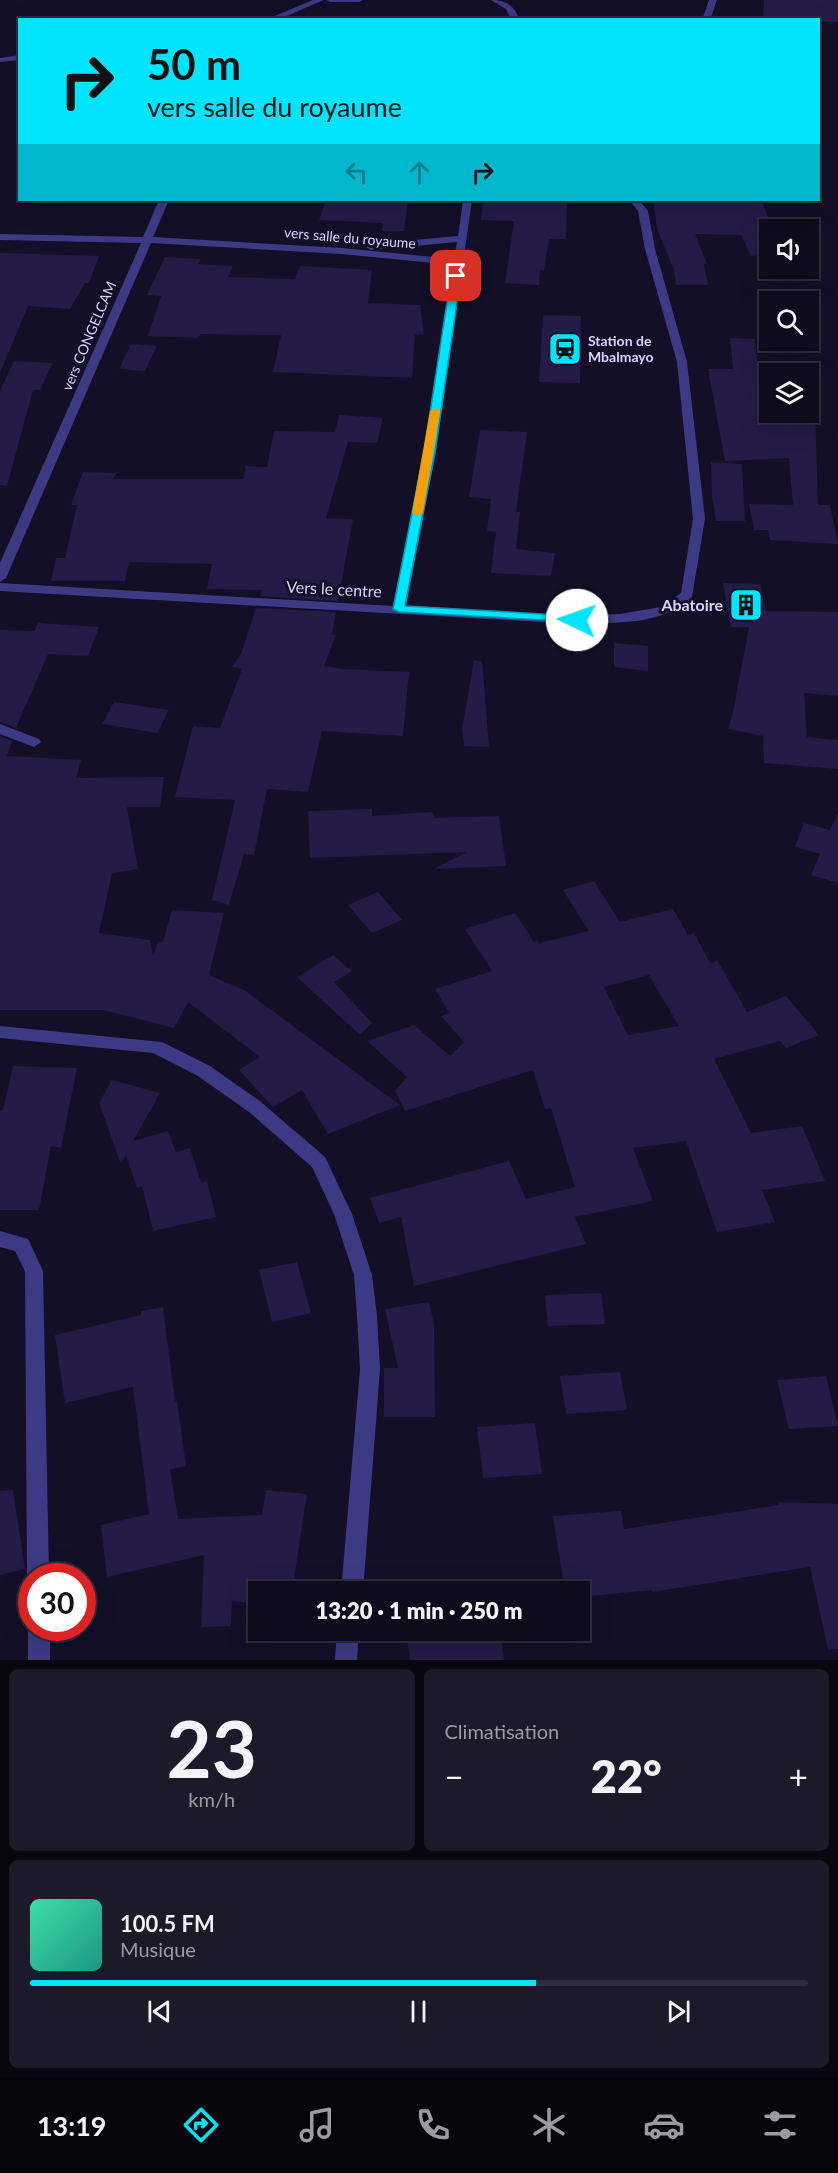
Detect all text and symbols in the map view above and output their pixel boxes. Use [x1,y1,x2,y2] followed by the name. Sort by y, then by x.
[147,39,241,89] text: 50 m
[48,42,126,120] icon: right
[147,90,402,123] text: vers salle du royaume
[340,156,373,189] icon: left
[403,156,436,189] icon: ahead
[466,156,499,189] icon: right
[759,219,819,423] map controls
[759,219,819,279] button: sound
[283,223,417,252] street label: vers salle du royaume
[430,250,481,301] pin
[439,259,472,292] icon: arrive
[58,279,119,393] street label: vers CONGELCAM
[759,291,819,351] button: search
[547,331,583,367] station icon: Station de Mbalmayo
[588,332,654,365] place label: Station de Mbalmayo
[759,363,819,423] button: layers
[286,577,382,600] street label: Vers le centre
[728,587,764,623] building icon: Abatoire
[545,588,609,652] position arrow
[660,595,723,614] place label: Abatoire
[18,1563,96,1641] speed limit sign: 30
[316,1597,522,1624] text: 13:20 · 1 min · 250 m
[167,1701,257,1795] text: 23
[445,1719,559,1743] text: Climatisation
[591,1749,662,1803] text: 22°
[445,1756,464,1796] text: −
[789,1756,808,1796] text: +
[188,1787,235,1811] text: km/h
[120,1910,215,1937] text: 100.5 FM
[120,1937,196,1961] text: Musique
[143,1995,176,2028] icon: previous
[402,1995,435,2028] icon: pause
[662,1995,695,2028] icon: next
[180,2104,222,2146] icon: directions
[296,2104,338,2146] icon: music
[412,2104,454,2146] icon: phone
[528,2104,570,2146] icon: climate
[643,2104,685,2146] icon: car
[759,2104,801,2146] icon: filters
[37,2109,106,2142] text: 13:19

